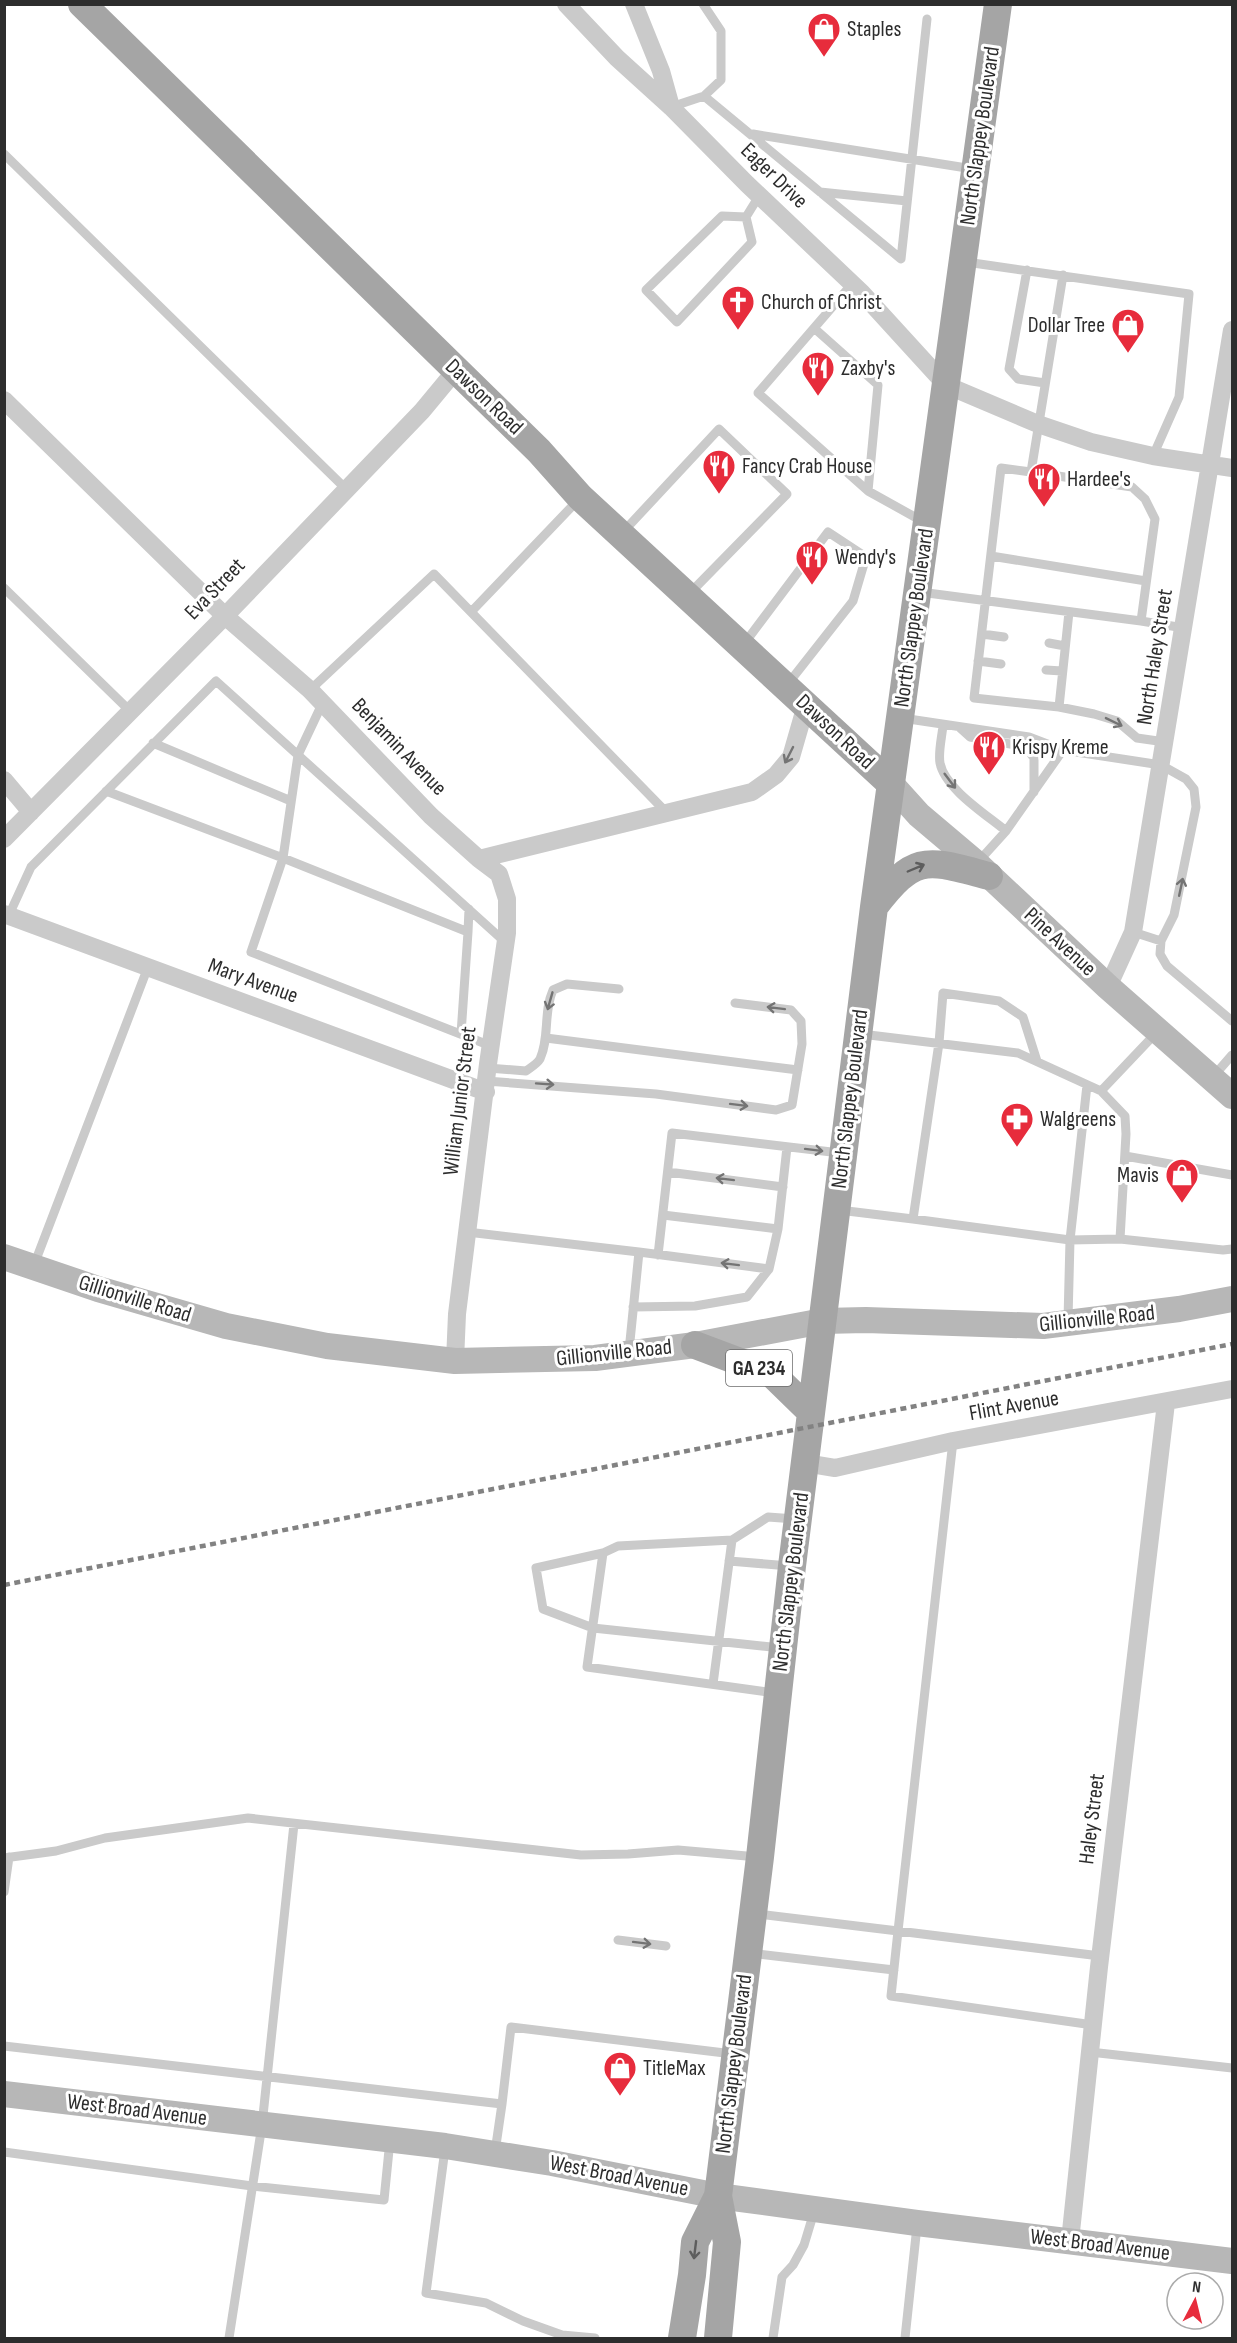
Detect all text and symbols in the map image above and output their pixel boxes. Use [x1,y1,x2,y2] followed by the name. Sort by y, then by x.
[806,11,842,58] shop icon: Staples
[847,16,902,43] place label: Staples
[954,45,1006,227] street label: North Slappey Boulevard
[735,137,813,215] street label: Eager Drive
[720,284,756,331] church icon: Church of Christ
[761,289,882,316] place label: Church of Christ
[1110,307,1146,354] shop icon: Dollar Tree
[1028,312,1105,339] place label: Dollar Tree
[800,350,836,397] restaurant icon: Zaxby's
[439,353,529,441] street label: Dawson Road
[841,355,895,382] place label: Zaxby's
[701,448,737,495] restaurant icon: Fancy Crab House
[742,453,872,480] place label: Fancy Crab House
[1026,461,1062,508] restaurant icon: Hardee's
[1067,466,1131,493] place label: Hardee's
[888,527,940,709] street label: North Slappey Boulevard
[794,539,830,586] restaurant icon: Wendy's
[835,544,896,571] place label: Wendy's
[179,552,251,626] street label: Eva Street
[1131,587,1179,727] street label: North Haley Street
[790,689,880,775] street label: Dawson Road
[346,693,452,801] street label: Benjamin Avenue
[1104,716,1122,728] one-way arrow
[971,729,1007,776] restaurant icon: Krispy Kreme
[1012,734,1109,761] place label: Krispy Kreme
[783,746,795,764] one-way arrow
[943,773,956,789] one-way arrow
[906,862,925,873] one-way arrow
[1176,878,1187,897] one-way arrow
[1018,902,1102,982] street label: Pine Avenue
[204,952,302,1010] street label: Mary Avenue
[544,991,555,1010] one-way arrow
[766,1003,786,1014] one-way arrow
[826,1008,874,1190] street label: North Slappey Boulevard
[437,1025,483,1177] street label: William Junior Street
[534,1079,554,1090] one-way arrow
[728,1100,748,1111] one-way arrow
[999,1101,1035,1148] pharmacy icon: Walgreens
[1040,1106,1116,1133] place label: Walgreens
[804,1145,823,1156] one-way arrow
[1164,1157,1200,1204] shop icon: Mavis
[1117,1162,1159,1189] place label: Mavis
[716,1173,736,1184] one-way arrow
[720,1258,740,1269] one-way arrow
[76,1269,194,1329] street label: Gillionville Road
[1038,1300,1156,1338] street label: Gillionville Road
[555,1334,673,1372] street label: Gillionville Road
[726,1350,792,1386] road number: GA 234
[967,1385,1061,1427] street label: Flint Avenue
[767,1491,815,1673] street label: North Slappey Boulevard
[1073,1772,1111,1866] street label: Haley Street
[632,1938,652,1949] one-way arrow
[710,1973,758,2155] street label: North Slappey Boulevard
[602,2050,638,2097] shop icon: TitleMax
[643,2055,706,2082] place label: TitleMax
[66,2088,208,2132] street label: West Broad Avenue
[547,2149,691,2203] street label: West Broad Avenue
[1029,2223,1171,2267] street label: West Broad Avenue
[689,2239,700,2259] one-way arrow
[1165,2271,1225,2331] north arrow
[1191,2278,1202,2298] text: N

